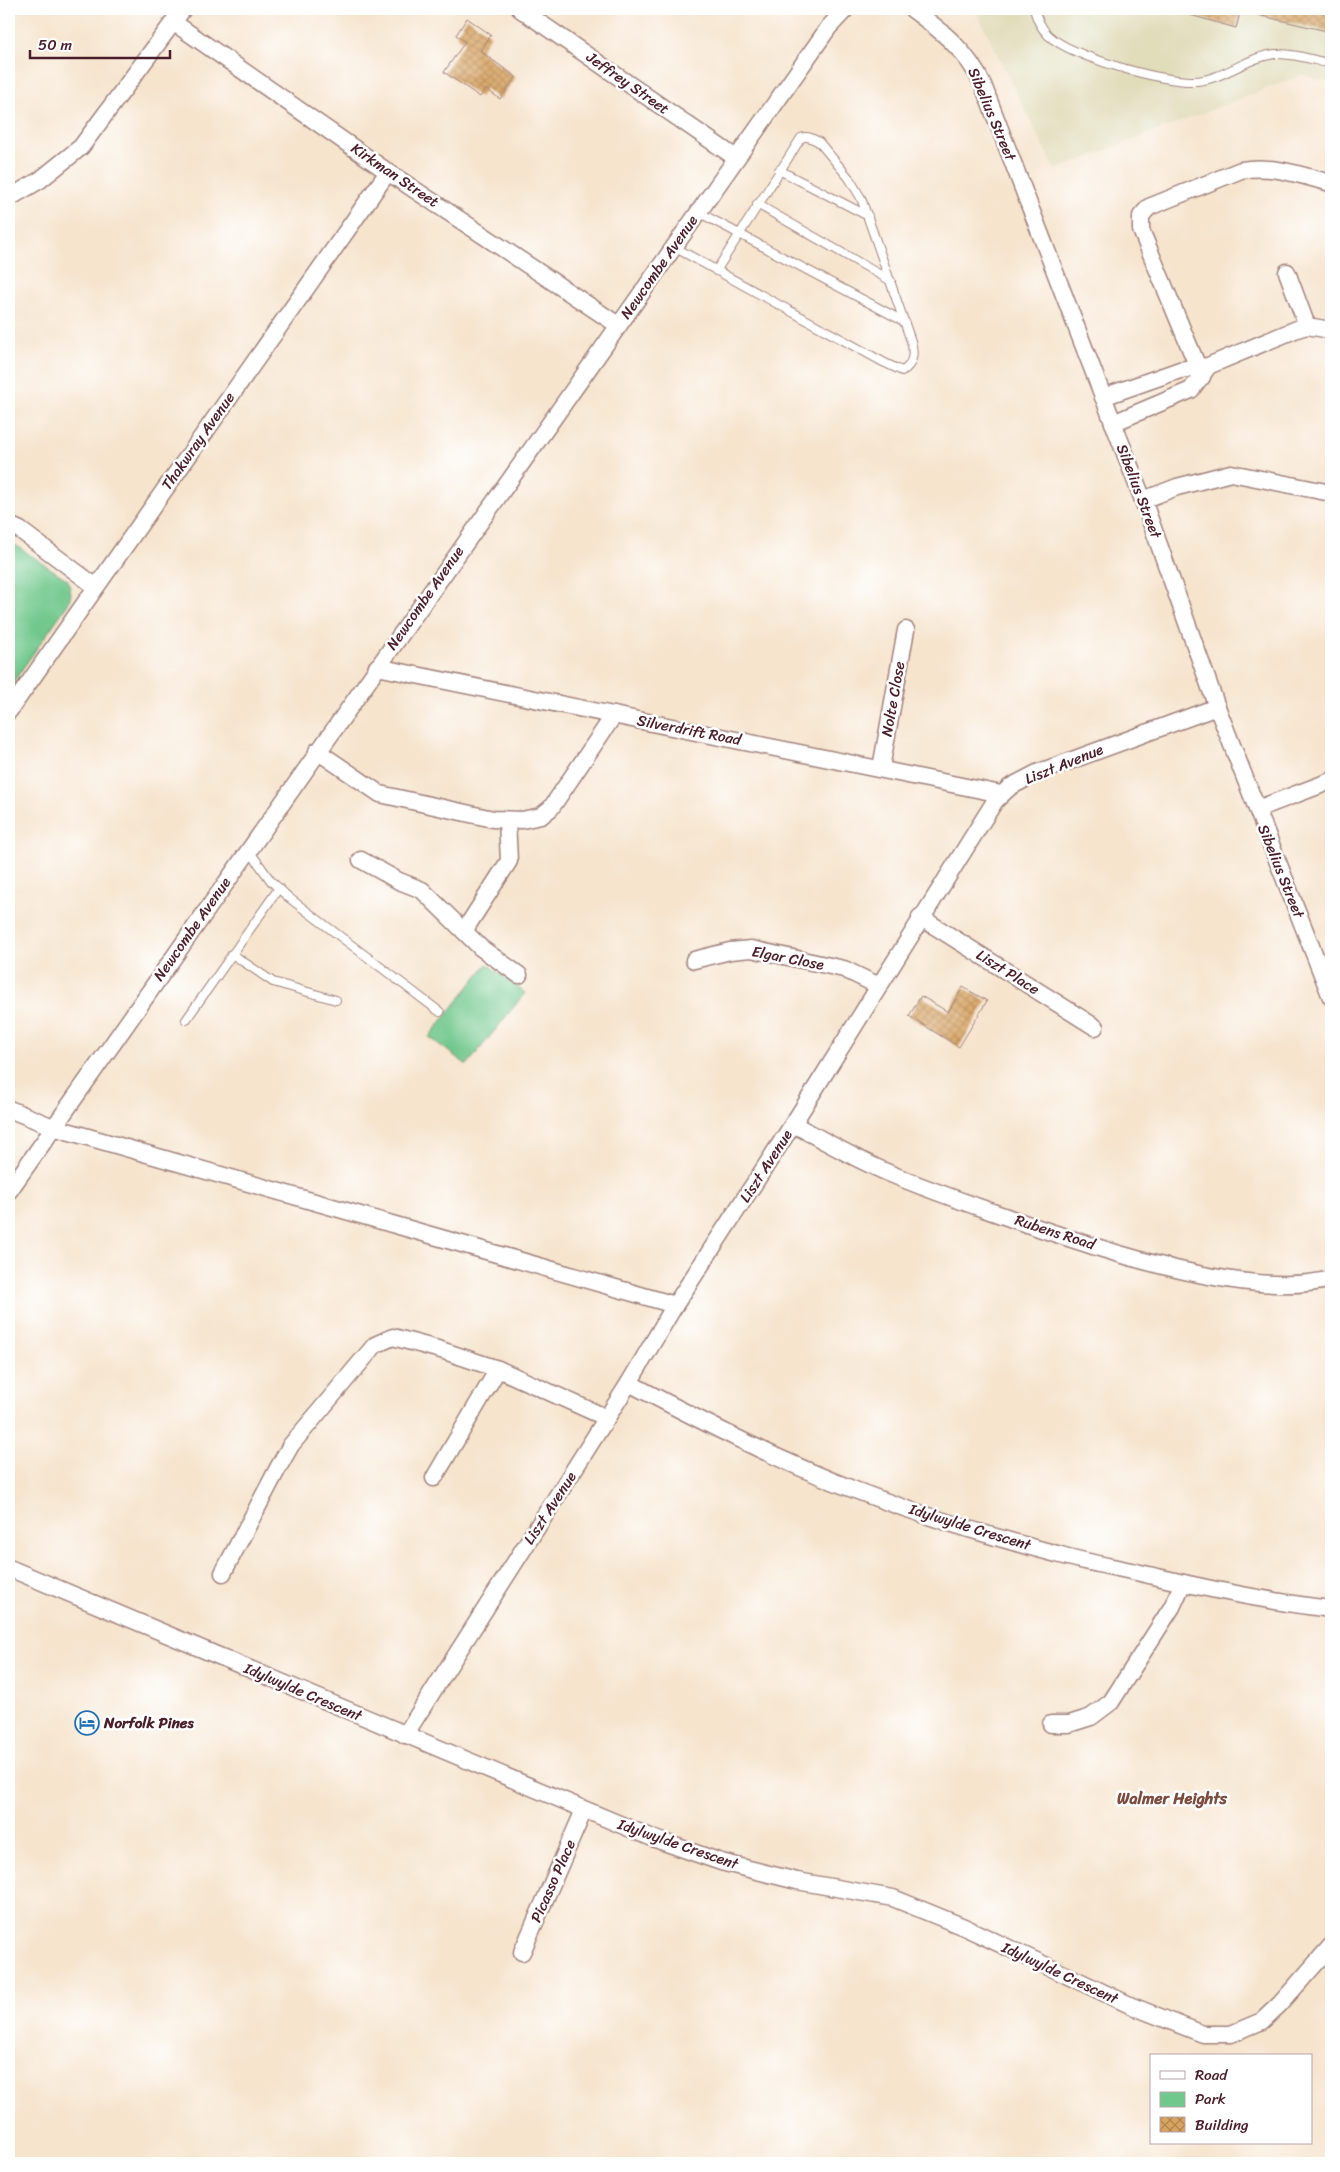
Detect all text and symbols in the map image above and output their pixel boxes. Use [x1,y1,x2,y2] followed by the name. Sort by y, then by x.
[30,28,170,60] scale bar
[38,32,73,58] text: 50 m
[580,44,675,122] street label: Jeffrey Street
[961,63,1024,166] street label: Sibelius Street
[345,136,445,215] street label: Kirkman Street
[613,209,705,325] street label: Newcombe Avenue
[154,386,242,496] street label: Thakwray Avenue
[1109,440,1169,543] street label: Sibelius Street
[379,540,471,656] street label: Newcombe Avenue
[874,659,912,739] street label: Nolte Close
[635,707,744,753] street label: Silverdrift Road
[1021,736,1107,792] street label: Liszt Avenue
[1250,820,1312,923] street label: Sibelius Street
[146,871,238,987] street label: Newcombe Avenue
[750,938,826,978] street label: Elgar Close
[971,942,1045,1002] street label: Liszt Place
[733,1124,799,1208] street label: Liszt Avenue
[1011,1207,1100,1258] street label: Rubens Road
[517,1466,583,1550] street label: Liszt Avenue
[905,1496,1035,1558] street label: Idylwylde Crescent
[239,1655,367,1729] street label: Idylwylde Crescent
[74,1710,100,1736] hotel icon: Norfolk Pines
[103,1710,194,1736] place label: Norfolk Pines
[1117,1784,1228,1813] district label: Walmer Heights
[613,1811,743,1877] street label: Idylwylde Crescent
[523,1835,583,1927] street label: Picasso Place
[996,1934,1123,2012] street label: Idylwylde Crescent
[1150,2054,1312,2144] legend
[1195,2062,1228,2088] text: Road
[1195,2086,1226,2112] text: Park
[1195,2112,1249,2138] text: Building

